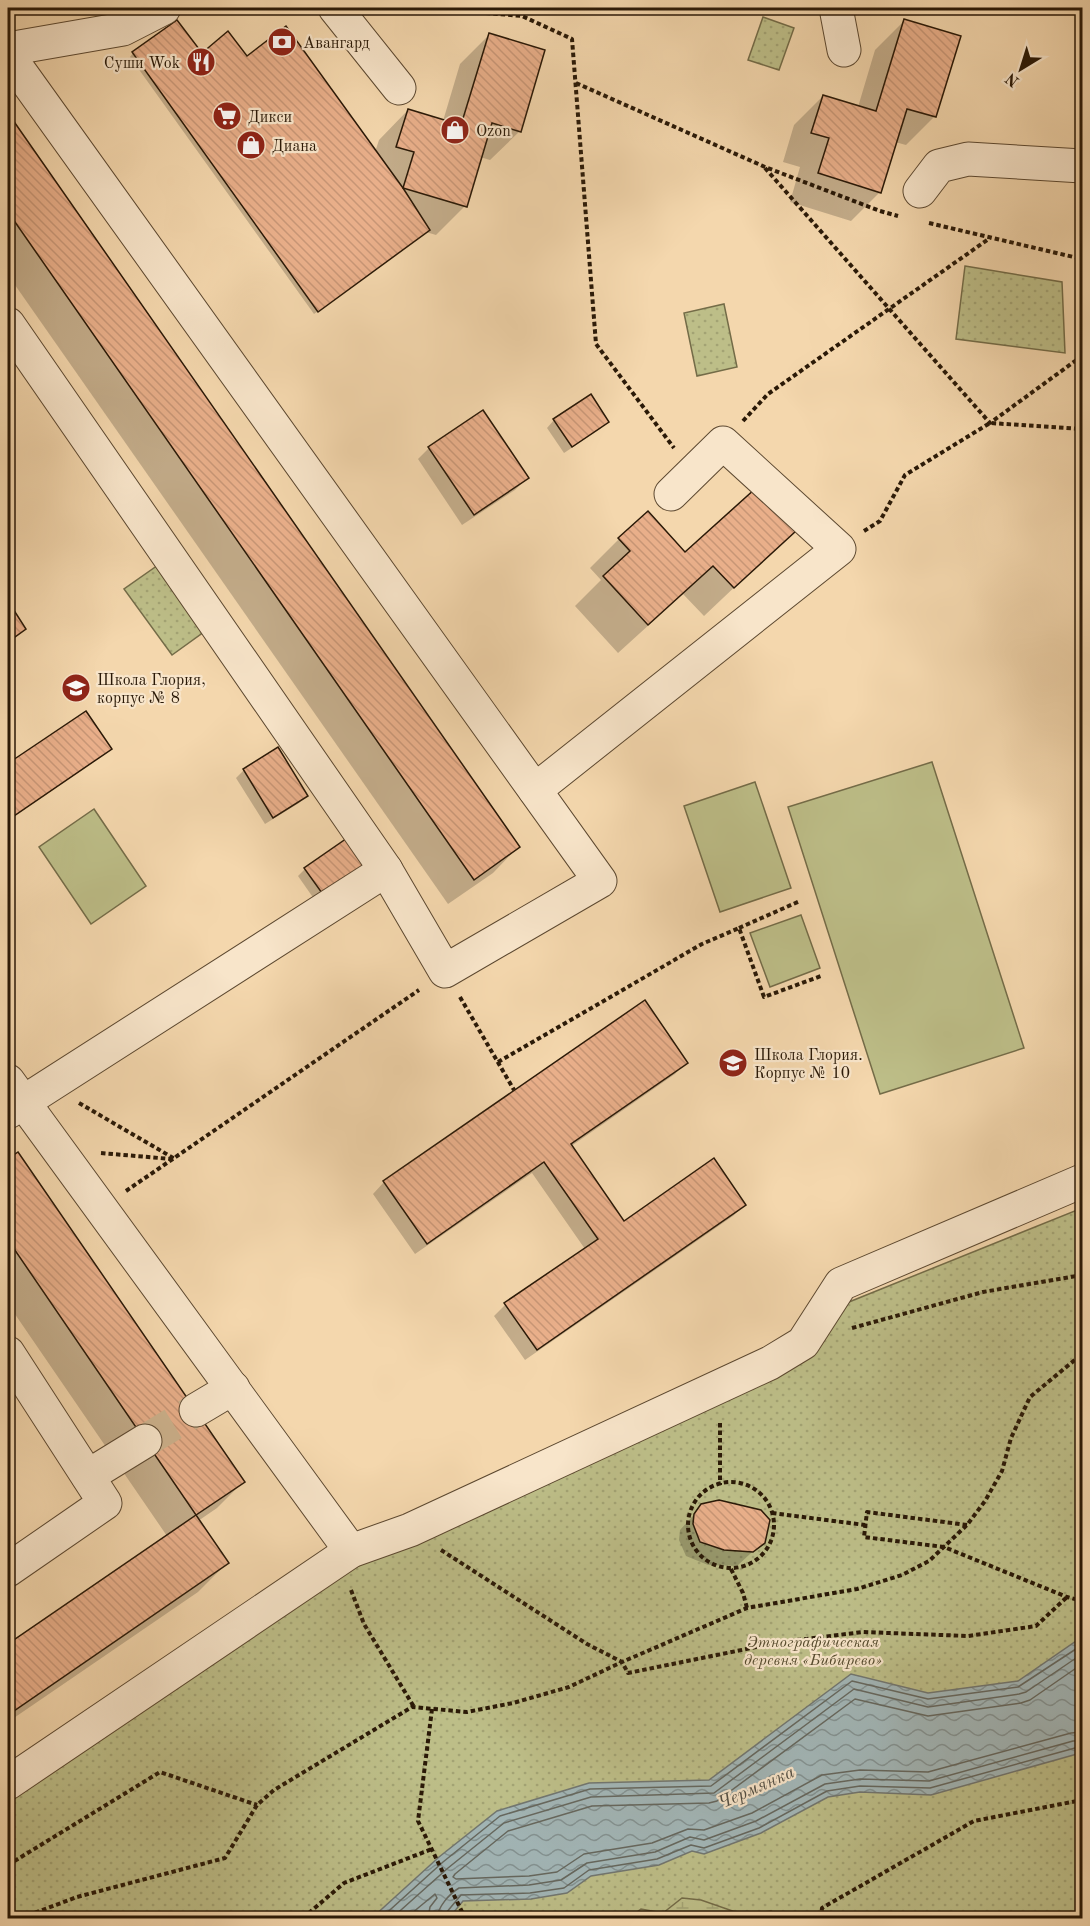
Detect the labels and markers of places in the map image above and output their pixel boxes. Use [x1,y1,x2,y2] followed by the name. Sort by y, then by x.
[266,26,298,58] bank icon: Авангард
[303,36,370,52] place label: Авангард
[185,46,217,78] restaurant icon: Суши Wok
[104,56,180,72] place label: Суши Wok
[211,100,243,132] supermarket icon: Дикси
[248,110,292,126] place label: Дикси
[439,114,471,146] shop icon: Ozon
[476,124,511,140] place label: Ozon
[235,129,267,161] shop icon: Диана
[272,139,317,155] place label: Диана
[60,672,92,704] school or university icon: Школа Глория, корпус № 8
[97,673,206,707] place label: Школа Глория, корпус № 8
[717,1047,749,1079] school or university icon: Школа Глория. Корпус № 10
[754,1048,863,1082] place label: Школа Глория. Корпус № 10

